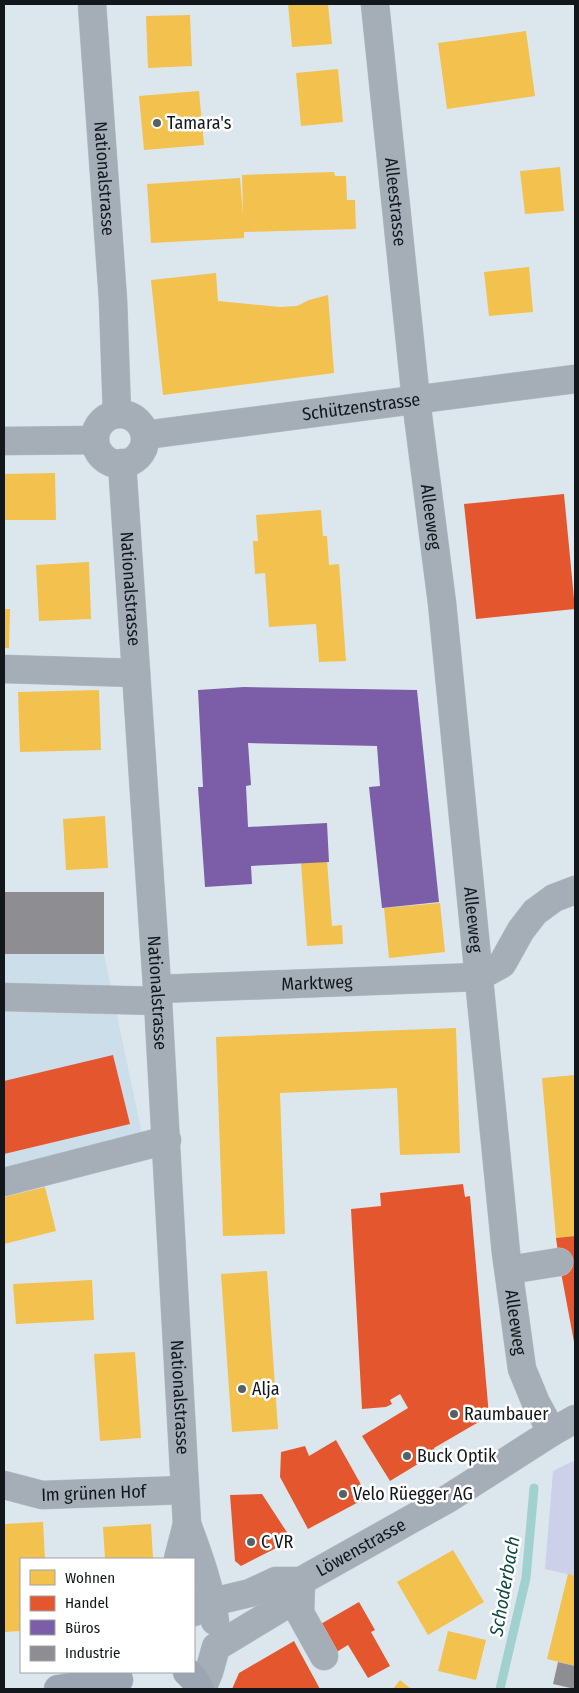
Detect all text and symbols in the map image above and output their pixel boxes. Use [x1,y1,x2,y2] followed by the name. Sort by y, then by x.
[167,112,232,134] place label: Tamara's
[151,117,163,129] marker: Tamara's
[89,121,119,237] street label: Nationalstrasse
[380,157,411,247] street label: Alleestrasse
[301,388,422,425] street label: Schützenstrasse
[416,483,446,552] street label: Alleeweg
[116,531,145,647] street label: Nationalstrasse
[459,886,487,954] street label: Alleeweg
[143,935,172,1051] street label: Nationalstrasse
[281,971,354,995] street label: Marktweg
[500,1288,531,1357] street label: Alleeweg
[166,1339,194,1455] street label: Nationalstrasse
[252,1378,280,1400] place label: Alja
[236,1383,248,1395] marker: Alja
[464,1403,549,1425] place label: Raumbauer
[448,1408,460,1420] marker: Raumbauer
[417,1445,497,1467] place label: Buck Optik
[401,1450,413,1462] marker: Buck Optik
[41,1480,148,1506] street label: Im grünen Hof
[353,1483,473,1505] place label: Velo Rüegger AG
[337,1488,349,1500] marker: Velo Rüegger AG
[312,1513,410,1581] street label: Löwenstrasse
[261,1531,294,1553] place label: C VR
[484,1534,525,1639] water label: Schoderbach
[245,1536,257,1548] marker: C VR
[20,1558,195,1673] legend
[65,1569,115,1587] text: Wohnen
[65,1594,109,1612] text: Handel
[65,1619,100,1637] text: Büros
[65,1644,120,1662] text: Industrie

